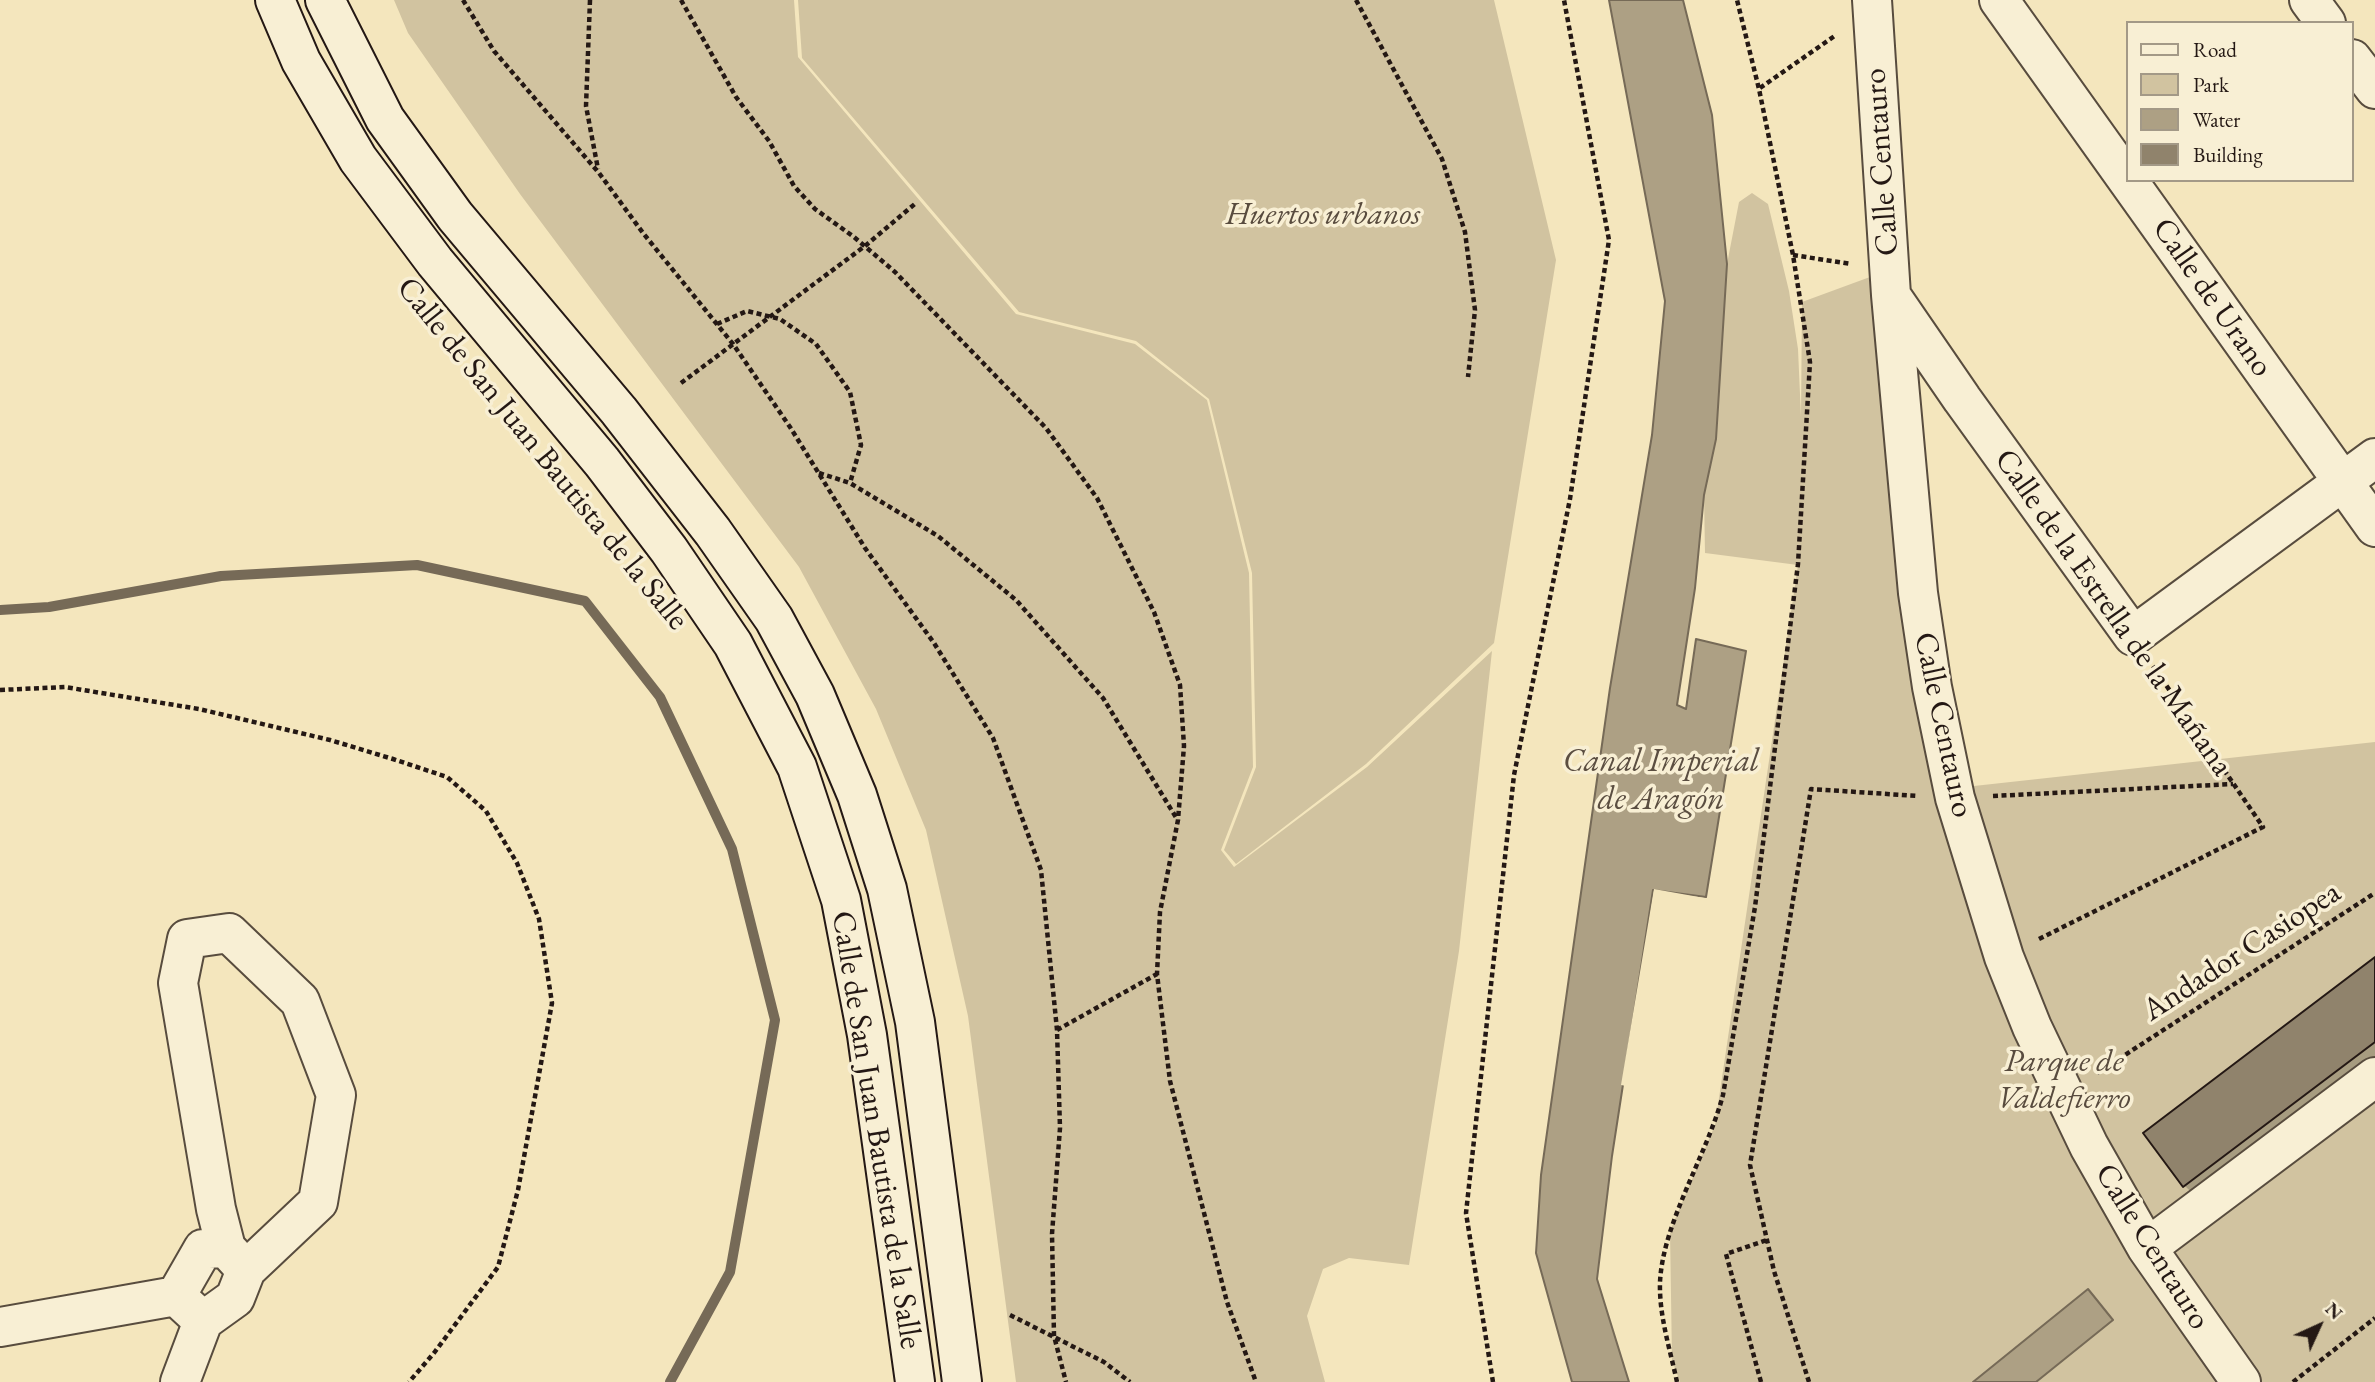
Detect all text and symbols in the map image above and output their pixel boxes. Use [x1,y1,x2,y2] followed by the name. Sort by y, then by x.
[2126,21,2354,182] legend
[2193,36,2237,63] text: Road
[1856,67,1908,257] street label: Calle Centauro
[2193,71,2229,98] text: Park
[2193,106,2240,133] text: Water
[2193,141,2263,168] text: Building
[1226,196,1420,234] park label: Huertos urbanos
[2143,211,2281,385] street label: Calle de Urano
[388,270,696,638] street label: Calle de San Juan Bautista de la Salle
[1985,442,2241,784] street label: Calle de la Estrella de la Mañana
[1905,629,1981,821] street label: Calle Centauro
[1563,742,1759,820] water label: Canal Imperial de Aragón
[2136,874,2348,1030] street label: Andador Casiopea
[822,908,930,1352] street label: Calle de San Juan Bautista de la Salle
[1997,1043,2131,1118] park label: Parque de Valdefierro
[2086,1157,2218,1337] street label: Calle Centauro
[2284,1291,2354,1361] north arrow
[2320,1297,2348,1325] text: N

